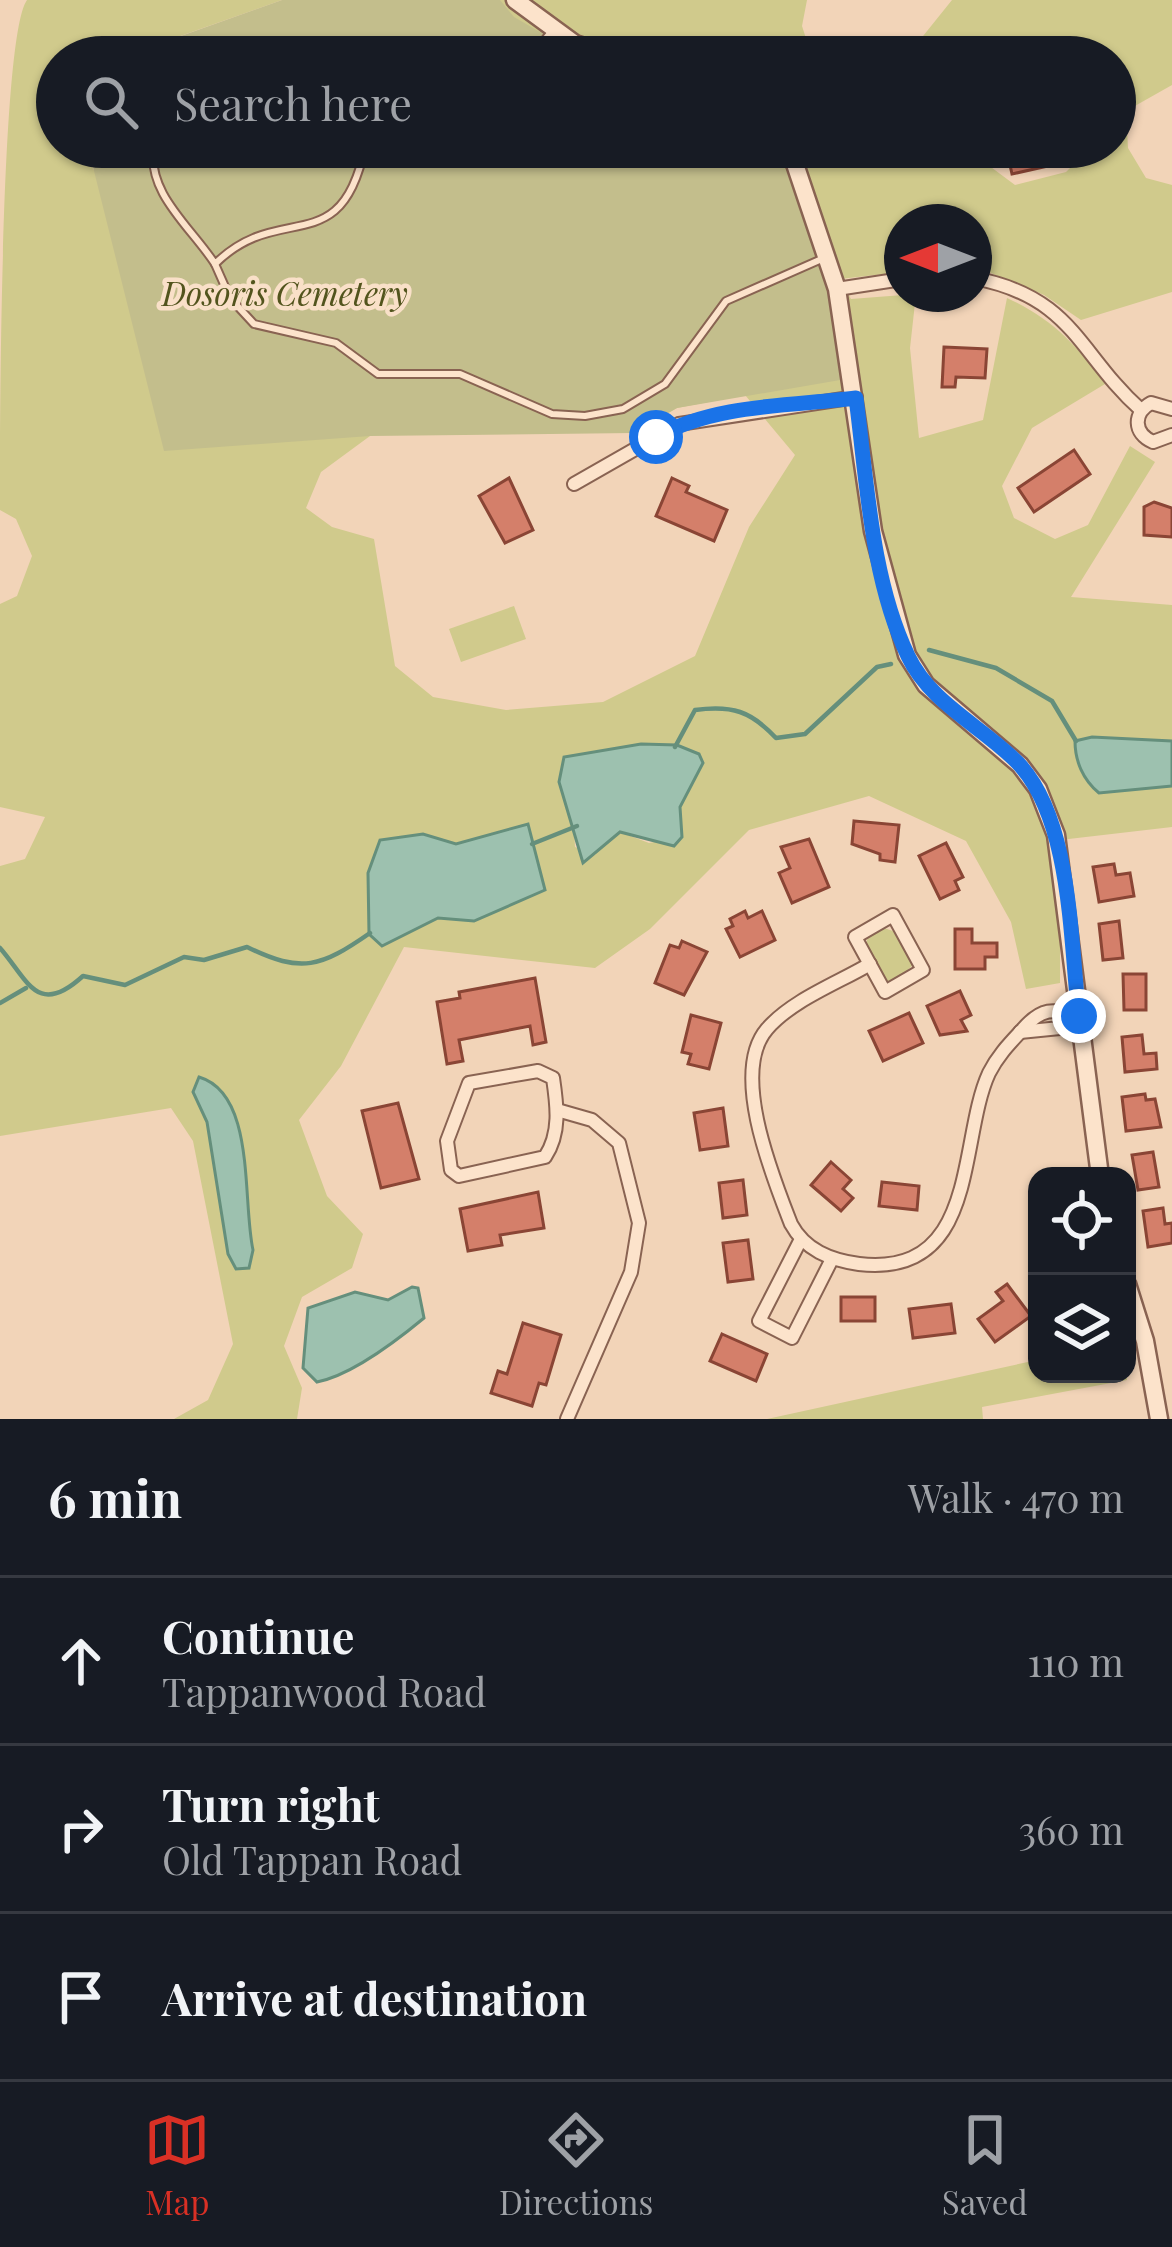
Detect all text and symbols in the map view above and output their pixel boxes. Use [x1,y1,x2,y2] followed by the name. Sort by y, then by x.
[36,36,1136,168] search box
[78,69,144,135] icon: search
[174,72,412,132] text: Search here
[884,204,992,312] north arrow
[161,270,408,314] park label: Dosoris Cemetery
[629,410,683,464] route start
[1052,989,1106,1043] route end
[1028,1167,1136,1383] map controls
[1028,1167,1136,1275] button: locate
[1028,1275,1136,1383] button: layers
[48,1463,182,1531] text: 6 min
[908,1471,1124,1523] text: Walk · 470 m
[162,1605,354,1665] text: Continue
[48,1628,114,1694] icon: ahead
[1027,1635,1124,1687] text: 110 m
[162,1665,486,1717] text: Tappanwood Road
[162,1773,380,1833] text: Turn right
[48,1796,114,1862] icon: right
[1019,1803,1124,1855] text: 360 m
[162,1833,462,1885] text: Old Tappan Road
[48,1964,114,2030] icon: arrive
[162,1967,587,2027] text: Arrive at destination
[144,2107,210,2223] tab: Map
[499,2107,653,2223] tab: Directions
[942,2107,1028,2223] tab: Saved

